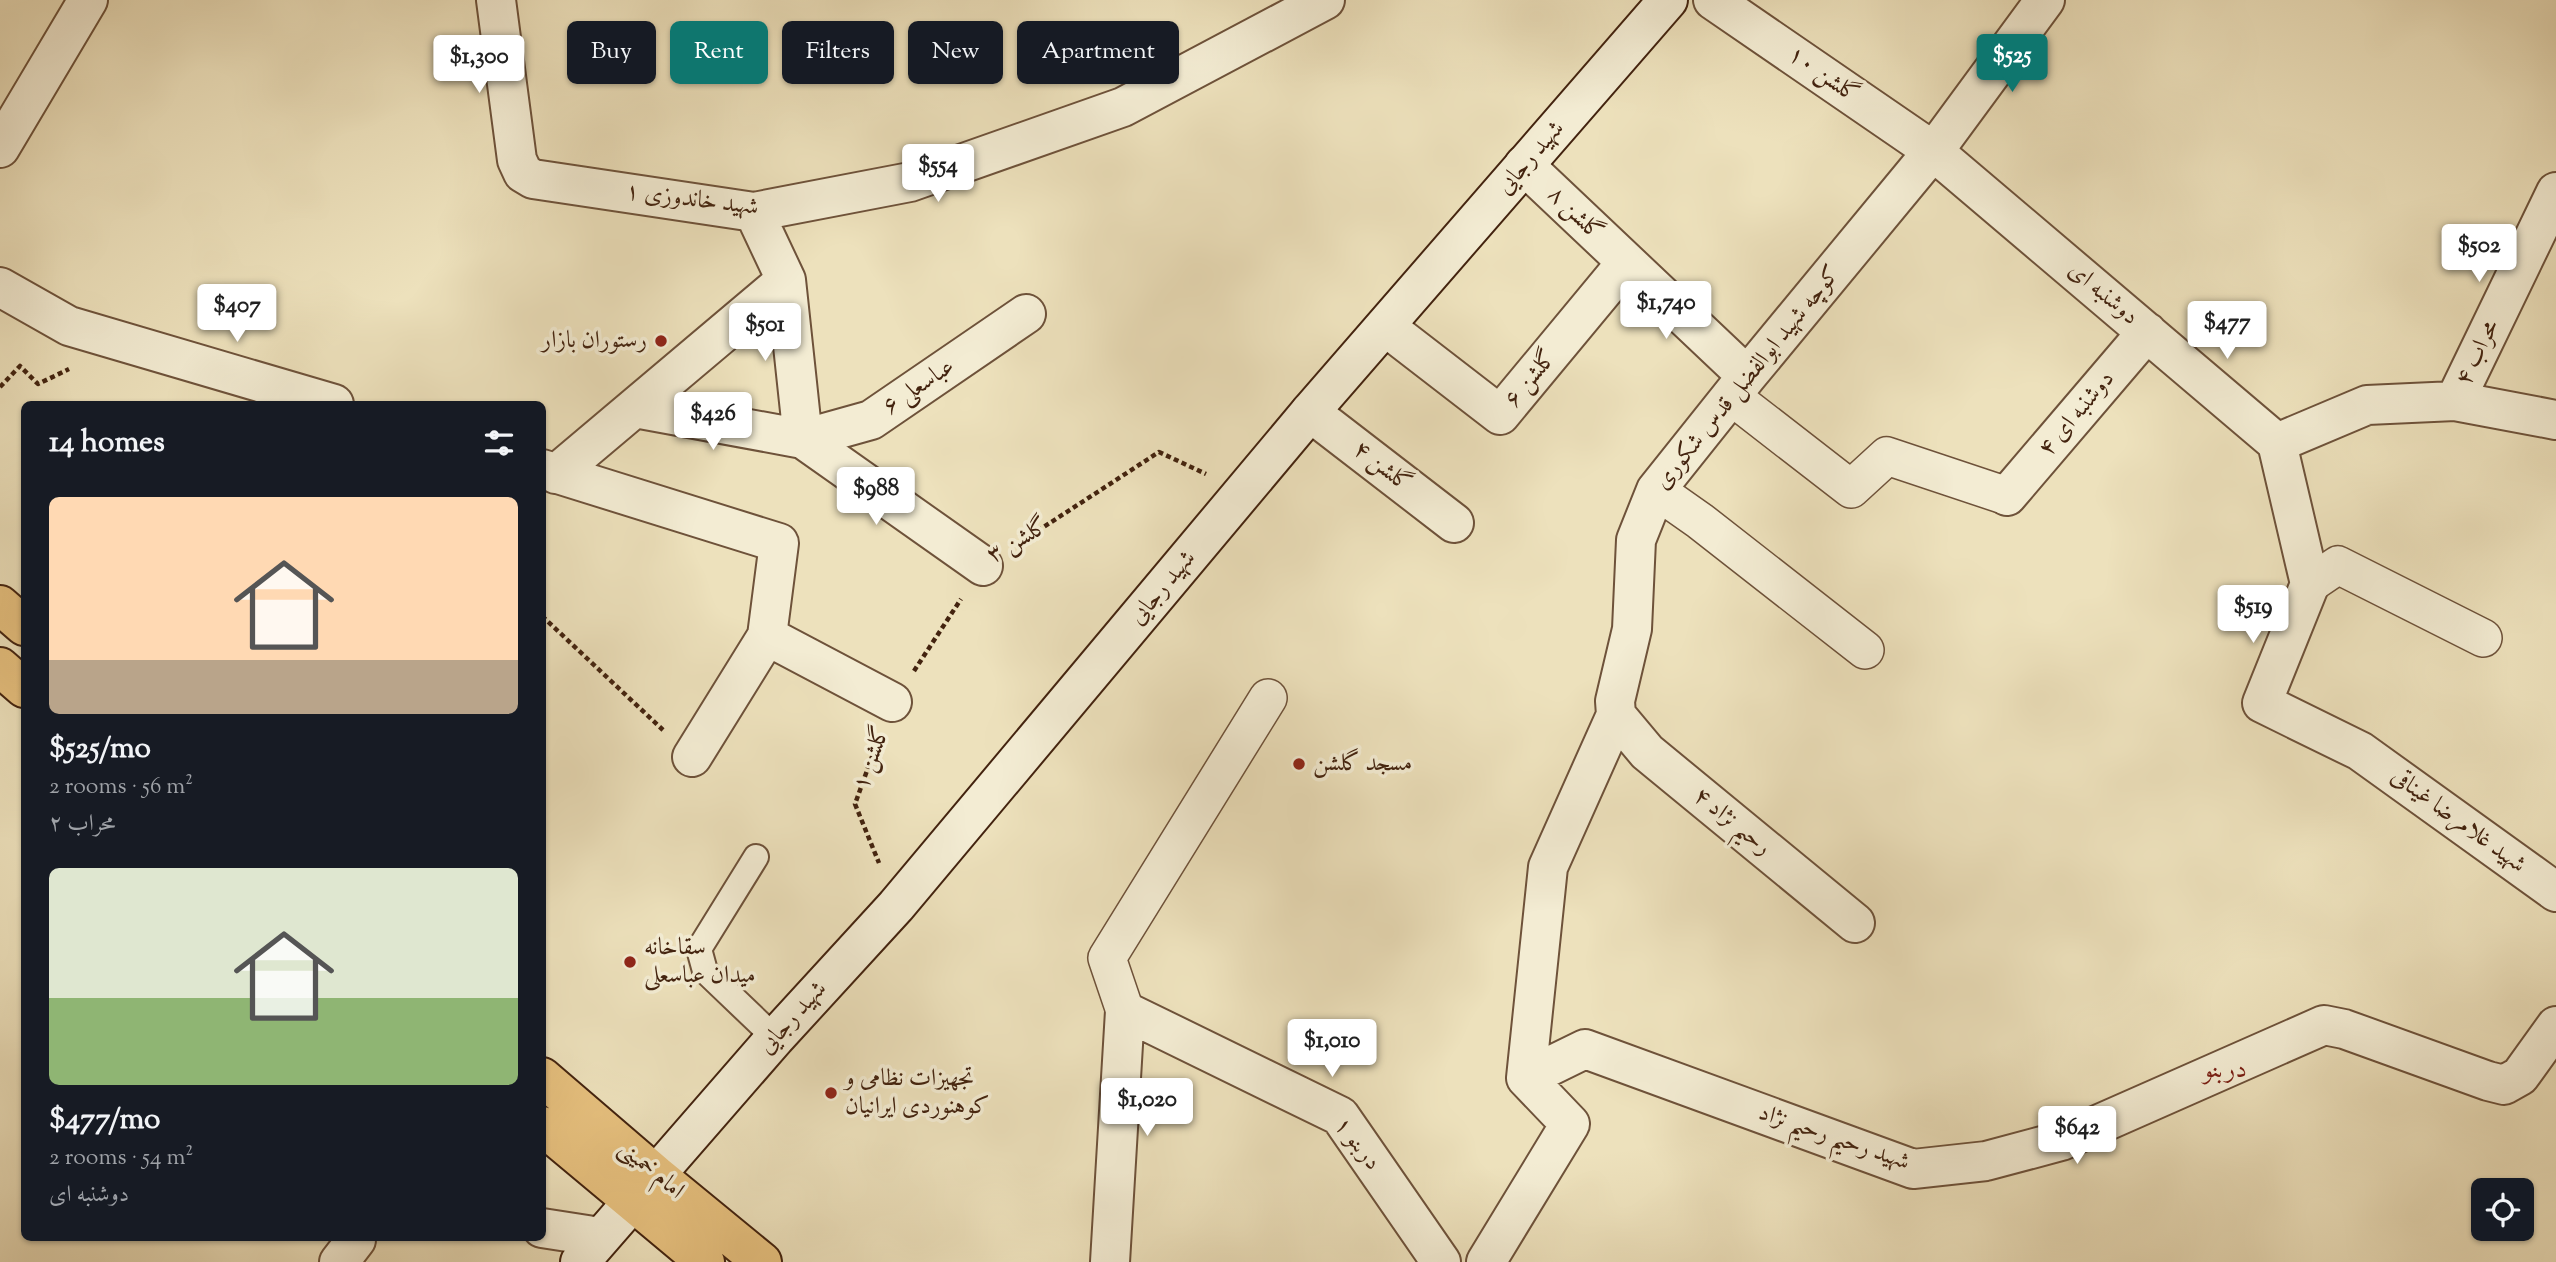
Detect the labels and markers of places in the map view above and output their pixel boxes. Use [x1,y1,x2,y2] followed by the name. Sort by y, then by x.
[1971,34,2053,94] pin: $525
[422,36,536,95] pin: $1,300
[897,144,979,204] pin: $554
[2438,224,2520,284] pin: $502
[1609,282,1723,341] pin: $1,740
[196,284,278,344] pin: $407
[2186,302,2268,361] pin: $477
[724,304,806,363] pin: $501
[540,324,647,358] place label: رستوران بازار
[653,333,669,349] marker: رستوران بازار
[672,392,754,452] pin: $426
[835,468,917,527] pin: $988
[2212,586,2294,645] pin: $519
[1313,747,1412,781] place label: مسجد گلشن
[1291,756,1307,772] marker: مسجد گلشن
[644,931,756,993] place label: سقاخانه میدان عباسعلی
[622,954,638,970] marker: سقاخانه میدان عباسعلی
[1275,1020,1389,1079] pin: $1,010
[842,1062,990,1124] place label: تجهیزات نظامی و کوهنوردی ایرانیان
[1090,1078,1204,1138] pin: $1,020
[823,1085,839,1101] marker: تجهیزات نظامی و کوهنوردی ایرانیان
[2036,1106,2118,1166] pin: $642

